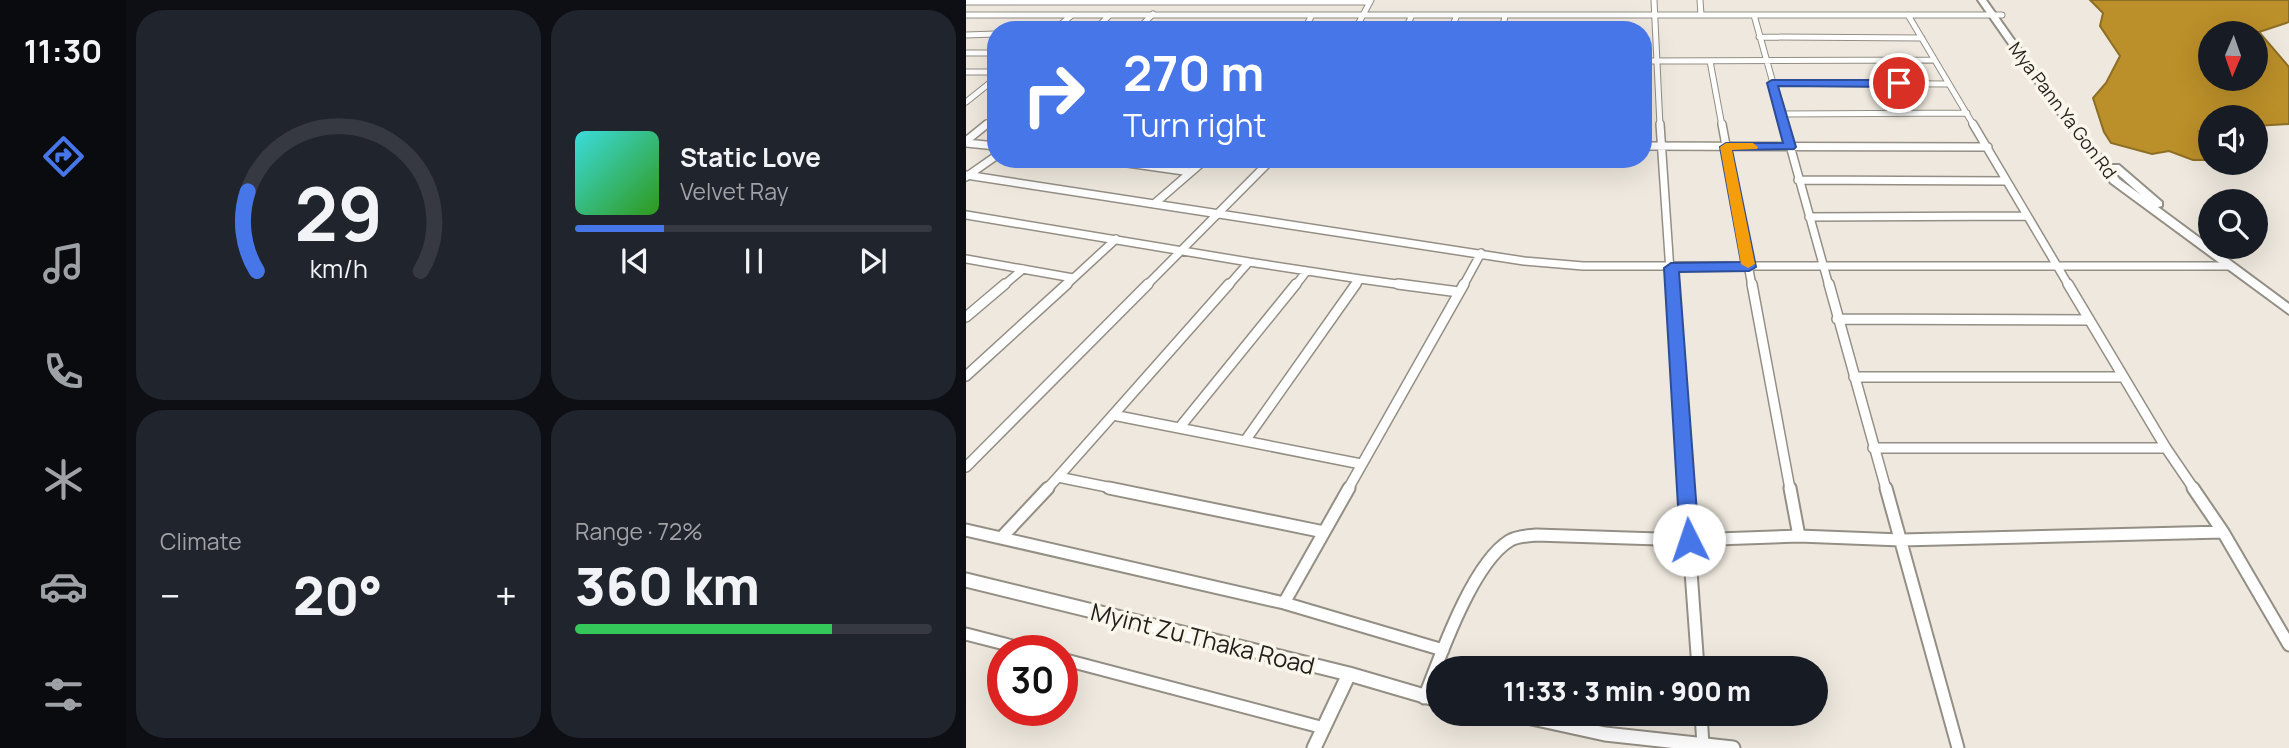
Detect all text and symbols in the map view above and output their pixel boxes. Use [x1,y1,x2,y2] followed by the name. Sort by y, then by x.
[2198,21,2268,91] north arrow
[2198,21,2268,259] map controls
[24,29,102,73] text: 11:30
[2004,37,2122,183] street label: Mya Pann Ya Gon Rd
[1123,39,1264,106] text: 270 m
[1008,49,1099,140] icon: right
[1869,53,1929,113] pin
[1880,64,1918,102] icon: arrive
[1123,103,1266,147] text: Turn right
[2198,105,2268,175] button: sound
[39,132,88,181] icon: directions
[680,139,821,175] text: Static Love
[294,164,383,264] text: 29
[680,175,789,207] text: Velvet Ray
[2198,189,2268,259] button: search
[39,239,88,288] icon: music
[616,242,654,280] icon: previous
[735,242,773,280] icon: pause
[854,242,892,280] icon: next
[309,251,368,286] text: km/h
[39,347,88,396] icon: phone
[39,455,88,504] icon: climate
[1652,503,1726,577] position arrow
[575,515,703,547] text: Range · 72%
[160,525,242,557] text: Climate
[575,550,760,621] text: 360 km
[293,560,383,631] text: 20°
[39,562,88,611] icon: car
[160,569,181,621] text: −
[495,569,517,621] text: +
[1088,594,1318,682] street label: Myint Zu Thaka Road
[987,635,1078,726] speed limit sign: 30
[39,670,88,719] icon: filters
[1503,673,1751,709] text: 11:33 · 3 min · 900 m

